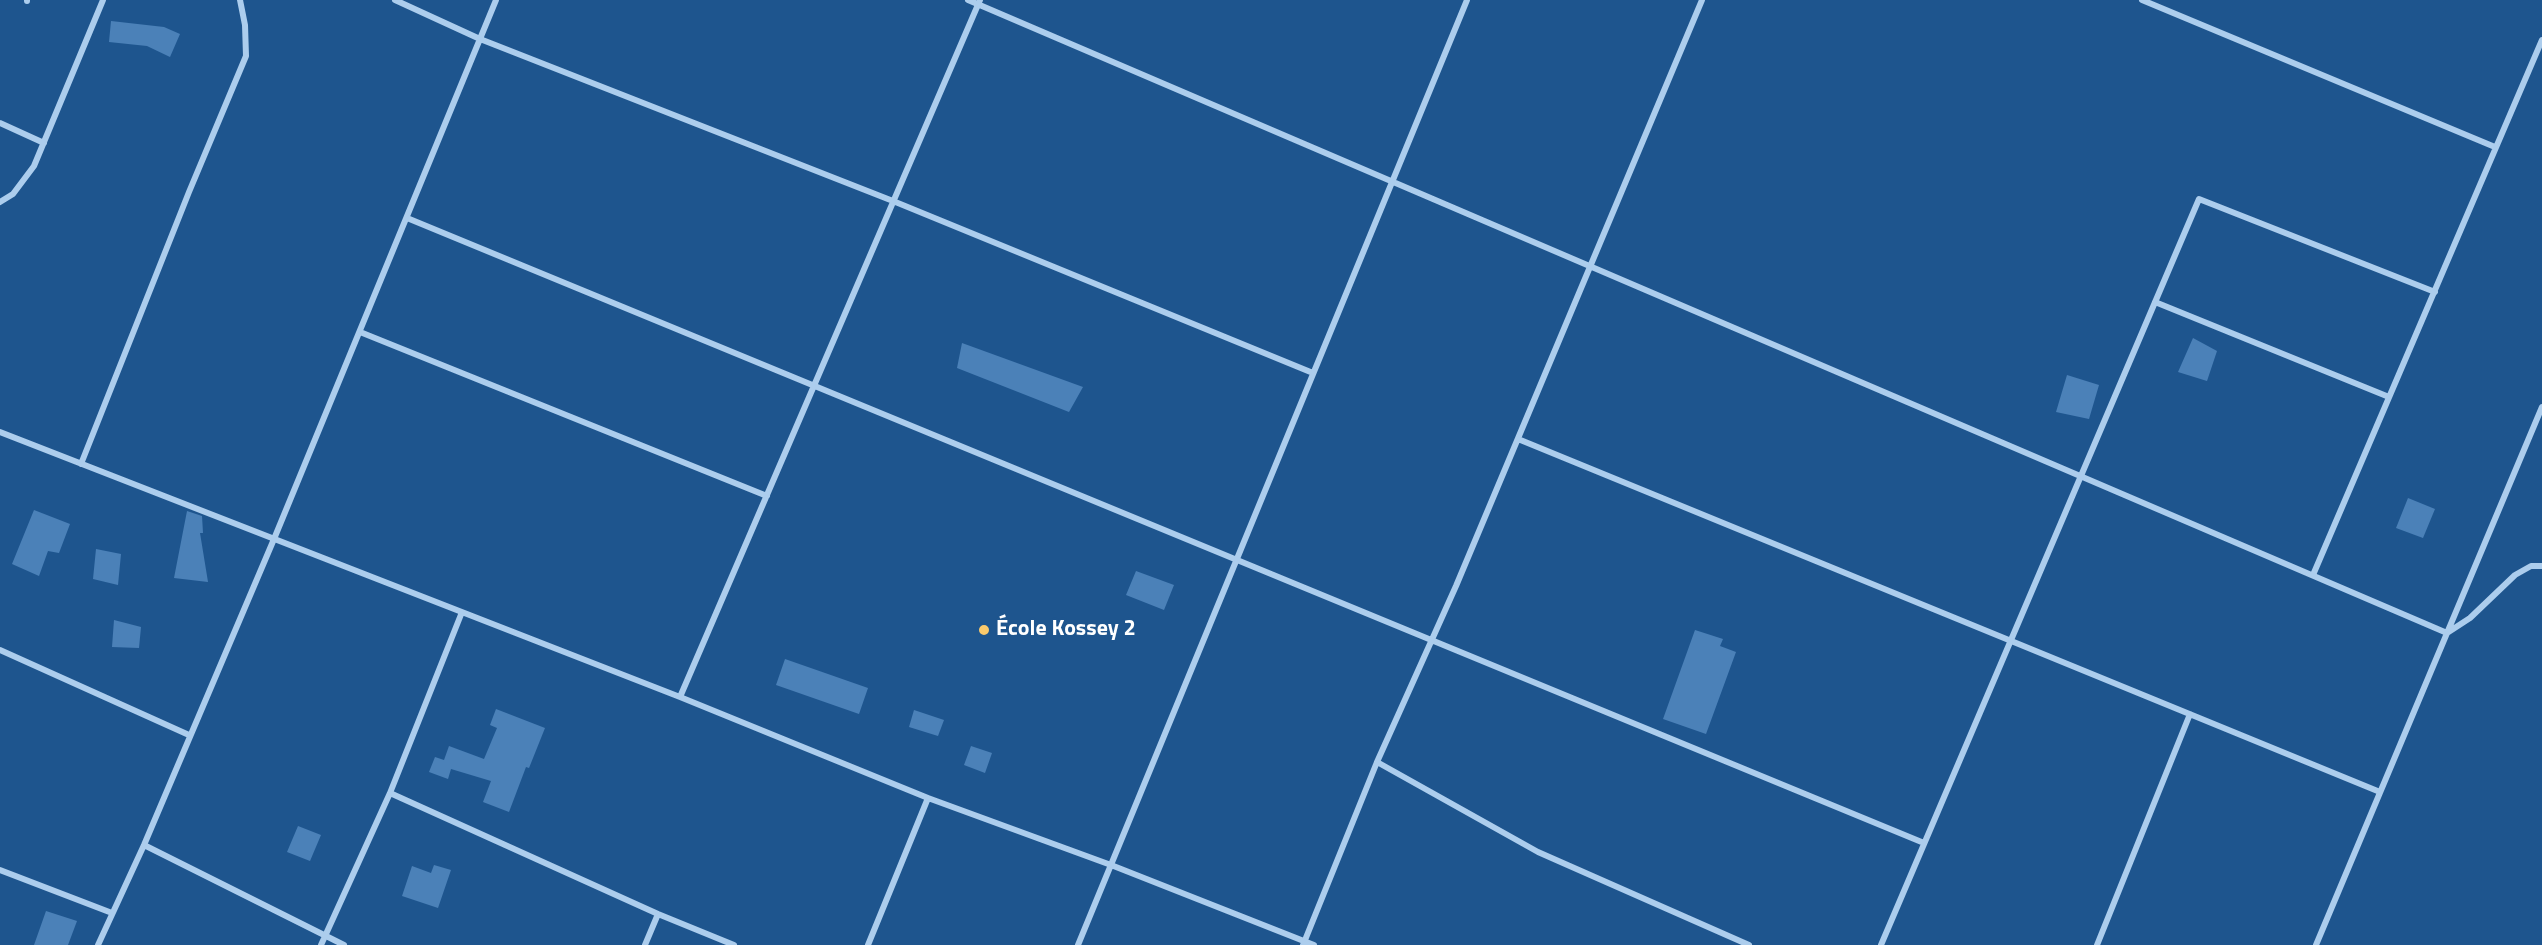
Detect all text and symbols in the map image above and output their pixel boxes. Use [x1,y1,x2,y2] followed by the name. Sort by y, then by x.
[996,617,1136,643] place label: École Kossey 2
[977,623,991,637] marker: École Kossey 2

